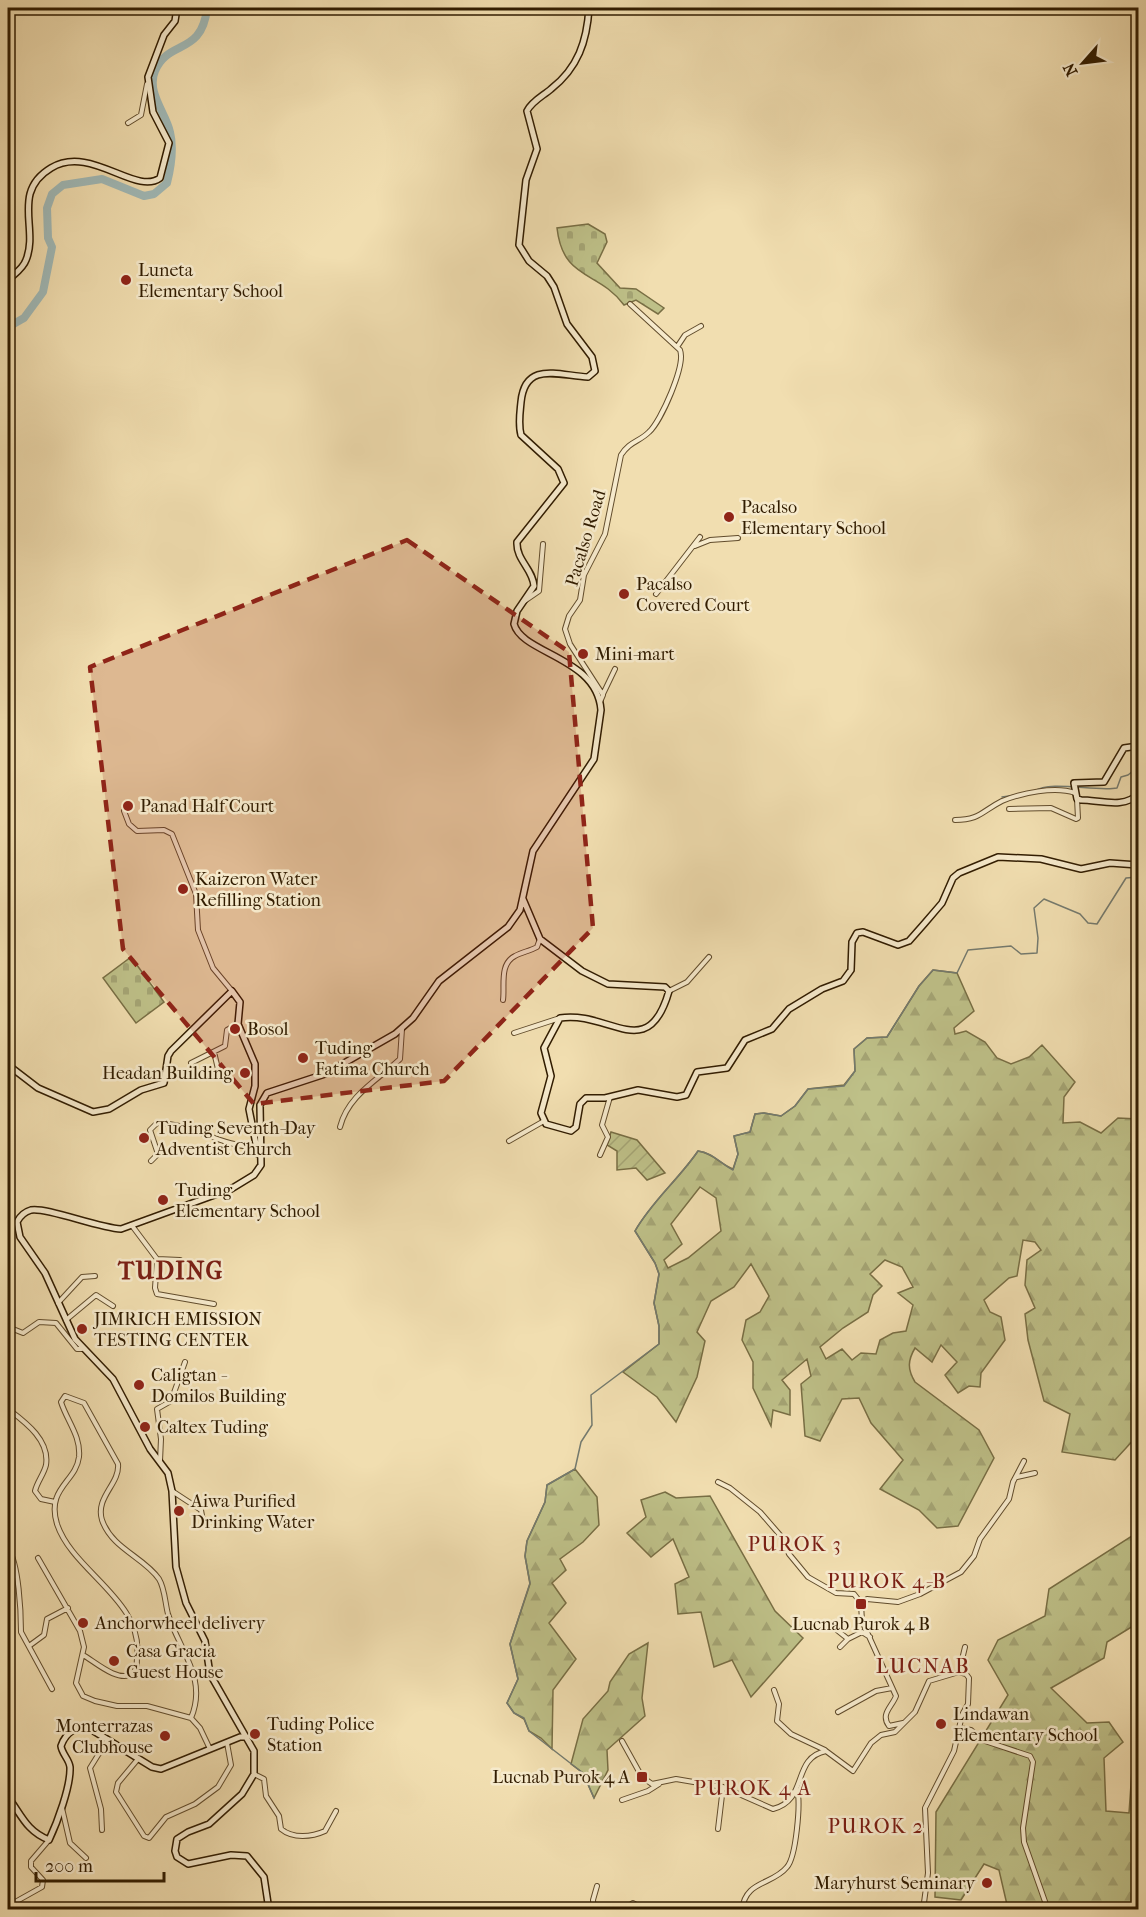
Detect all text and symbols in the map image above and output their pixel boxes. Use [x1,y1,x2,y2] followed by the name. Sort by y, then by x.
[1053,33,1113,93] north arrow
[1059,59,1081,80] text: N
[138,260,283,302] place label: Luneta Elementary School
[119,273,133,287] marker: Luneta Elementary School
[561,487,611,589] street label: Pacalso Road
[741,497,886,539] place label: Pacalso Elementary School
[722,510,736,524] marker: Pacalso Elementary School
[636,574,751,616] place label: Pacalso Covered Court
[617,587,631,601] marker: Pacalso Covered Court
[595,644,675,665] place label: Mini-mart
[576,647,590,661] marker: Mini-mart
[140,796,275,817] place label: Panad Half Court
[121,799,135,813] marker: Panad Half Court
[195,869,322,911] place label: Kaizeron Water Refilling Station
[176,882,190,896] marker: Kaizeron Water Refilling Station
[247,1019,288,1040] place label: Bosol
[228,1022,242,1036] marker: Bosol
[315,1038,430,1080] place label: Tuding Fatima Church
[296,1051,310,1065] marker: Tuding Fatima Church
[102,1063,233,1084] place label: Headan Building
[238,1066,252,1080] marker: Headan Building
[155,1118,317,1160] place label: Tuding Seventh-Day Adventist Church
[137,1131,151,1145] marker: Tuding Seventh-Day Adventist Church
[175,1180,320,1222] place label: Tuding Elementary School
[156,1193,170,1207] marker: Tuding Elementary School
[117,1257,224,1285] district label: TUDING
[92,1309,262,1351] place label: JIMRICH EMISSION TESTING CENTER
[75,1322,89,1336] marker: JIMRICH EMISSION TESTING CENTER
[151,1365,286,1407] place label: Caligtan - Domilos Building
[132,1378,146,1392] marker: Caligtan - Domilos Building
[157,1417,268,1438] place label: Caltex Tuding
[138,1420,152,1434] marker: Caltex Tuding
[190,1491,315,1533] place label: Aiwa Purified Drinking Water
[172,1504,186,1518] marker: Aiwa Purified Drinking Water
[748,1533,842,1556] district label: PUROK 3
[827,1570,947,1593] district label: PUROK 4-B
[854,1597,868,1611] marker: Lucnab Purok 4 B
[94,1613,266,1634] place label: Anchorwheel delivery
[792,1614,930,1635] place label: Lucnab Purok 4 B
[76,1616,90,1630] marker: Anchorwheel delivery
[126,1641,223,1683] place label: Casa Gracia Guest House
[107,1654,121,1668] marker: Casa Gracia Guest House
[876,1654,970,1678] district label: LUCNAB
[953,1704,1098,1746] place label: Lindawan Elementary School
[267,1714,374,1756] place label: Tuding Police Station
[56,1716,153,1758] place label: Monterrazas Clubhouse
[934,1717,948,1731] marker: Lindawan Elementary School
[248,1727,262,1741] marker: Tuding Police Station
[158,1729,172,1743] marker: Monterrazas Clubhouse
[492,1767,630,1788] place label: Lucnab Purok 4 A
[635,1770,649,1784] marker: Lucnab Purok 4 A
[694,1777,812,1800] district label: PUROK 4 A
[828,1815,924,1838] district label: PUROK 2
[36,1845,164,1883] scale bar
[45,1856,93,1877] text: 200 m
[814,1873,976,1894] place label: Maryhurst Seminary
[980,1876,994,1890] marker: Maryhurst Seminary

